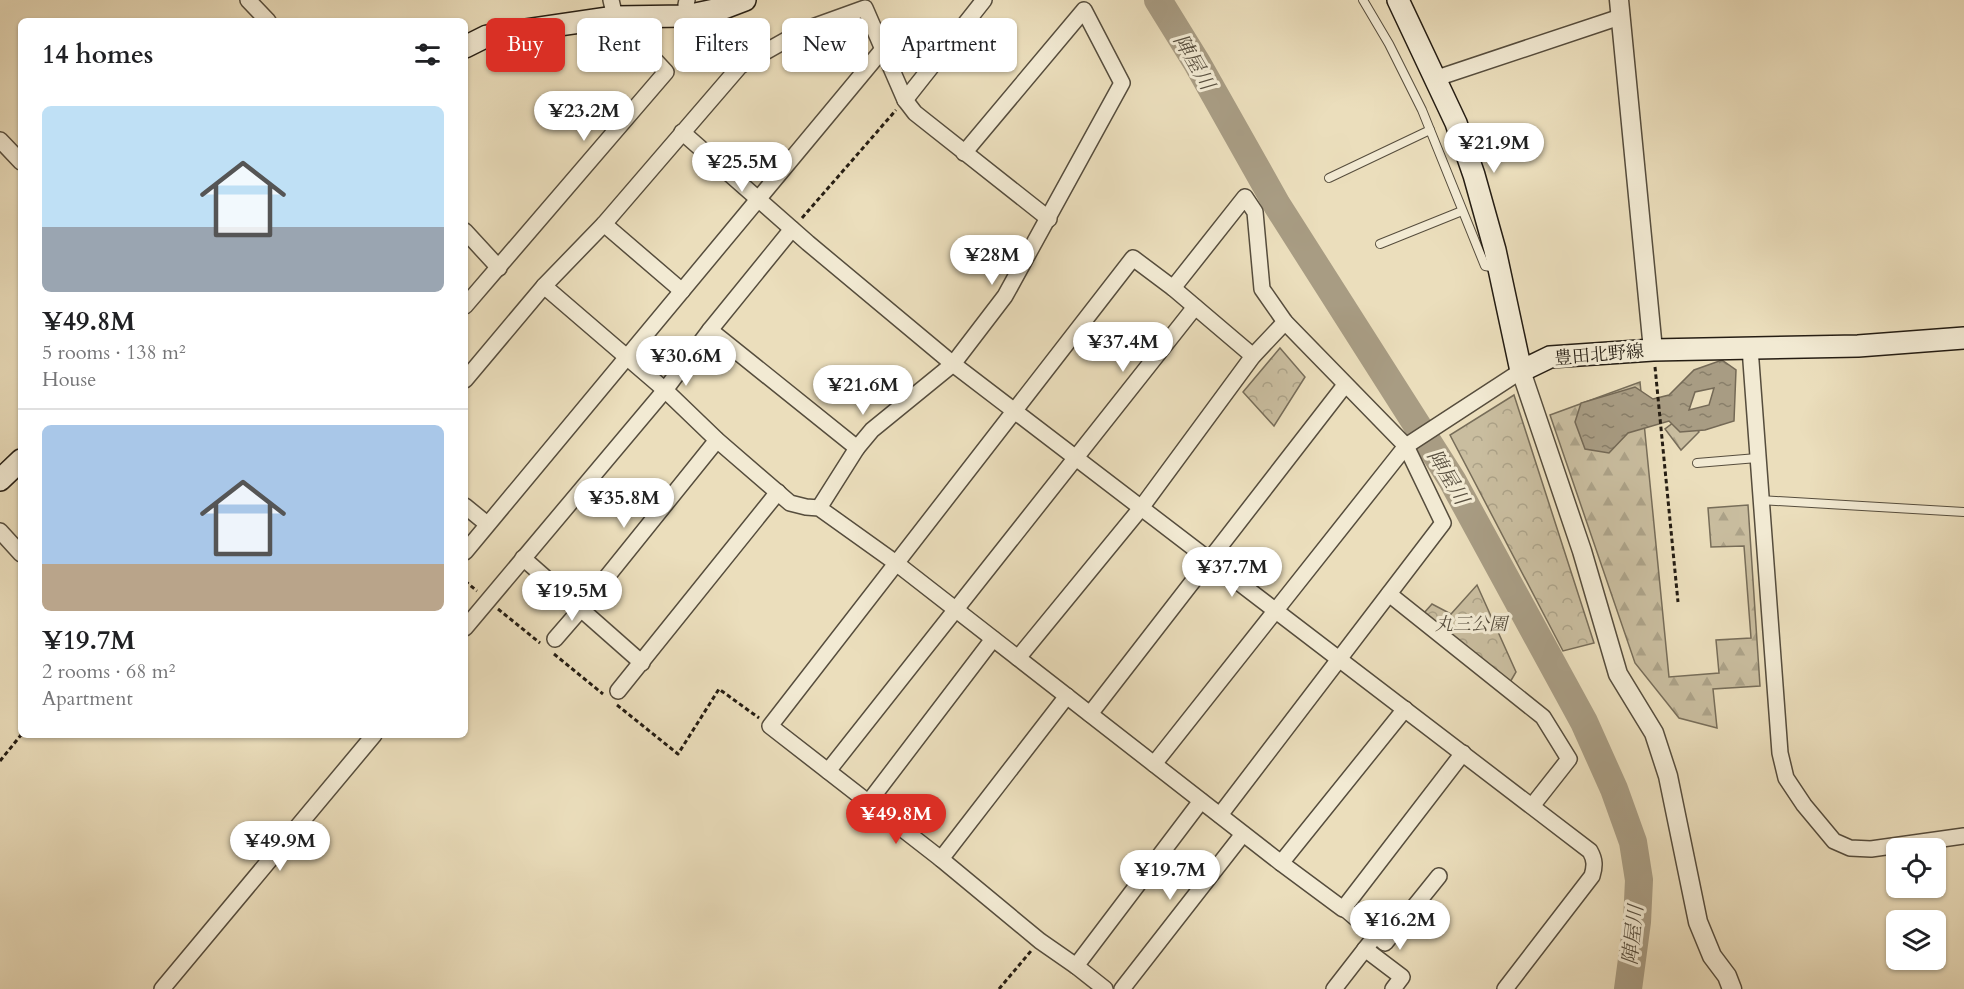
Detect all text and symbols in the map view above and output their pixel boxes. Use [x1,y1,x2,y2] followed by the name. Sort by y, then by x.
[486,18,565,72] chip: Buy
[577,18,662,72] chip: Rent
[674,18,770,72] chip: Filters
[782,18,868,72] chip: New
[880,18,1017,72] chip: Apartment
[1167,29,1222,96] water label: 陣屋川
[42,37,153,72] text: 14 homes
[411,38,444,71] icon: filters
[535,91,633,142] pin: ¥23.2M
[548,97,620,124] text: ¥23.2M
[1445,123,1543,174] pin: ¥21.9M
[1458,129,1530,156] text: ¥21.9M
[693,142,791,193] pin: ¥25.5M
[189,145,297,253] icon: home
[706,148,778,175] text: ¥25.5M
[956,235,1028,286] pin: ¥28M
[964,241,1020,268] text: ¥28M
[42,304,135,339] text: ¥49.8M
[1074,322,1172,373] pin: ¥37.4M
[1087,328,1159,355] text: ¥37.4M
[637,336,735,387] pin: ¥30.6M
[42,339,186,366] text: 5 rooms · 138 m²
[1553,339,1645,371] street label: 豊田北野線
[650,342,722,369] text: ¥30.6M
[814,365,912,416] pin: ¥21.6M
[42,366,96,393] text: House
[827,371,899,398] text: ¥21.6M
[1421,444,1476,511] water label: 陣屋川
[189,464,297,572] icon: home
[575,478,673,529] pin: ¥35.8M
[588,484,660,511] text: ¥35.8M
[1183,547,1281,598] pin: ¥37.7M
[1196,553,1268,580] text: ¥37.7M
[523,571,621,622] pin: ¥19.5M
[536,577,608,604] text: ¥19.5M
[1435,612,1510,637] park label: 丸三公園
[42,623,135,658] text: ¥19.7M
[42,658,175,685] text: 2 rooms · 68 m²
[42,685,133,712] text: Apartment
[847,794,945,845] pin: ¥49.8M
[860,800,932,827] text: ¥49.8M
[231,821,329,872] pin: ¥49.9M
[244,827,316,854] text: ¥49.9M
[1886,838,1946,970] map controls
[1886,838,1946,898] button: locate
[1121,850,1219,901] pin: ¥19.7M
[1134,856,1206,883] text: ¥19.7M
[1351,900,1449,951] pin: ¥16.2M
[1616,902,1650,966] water label: 陣屋川
[1364,906,1436,933] text: ¥16.2M
[1886,910,1946,970] button: layers

